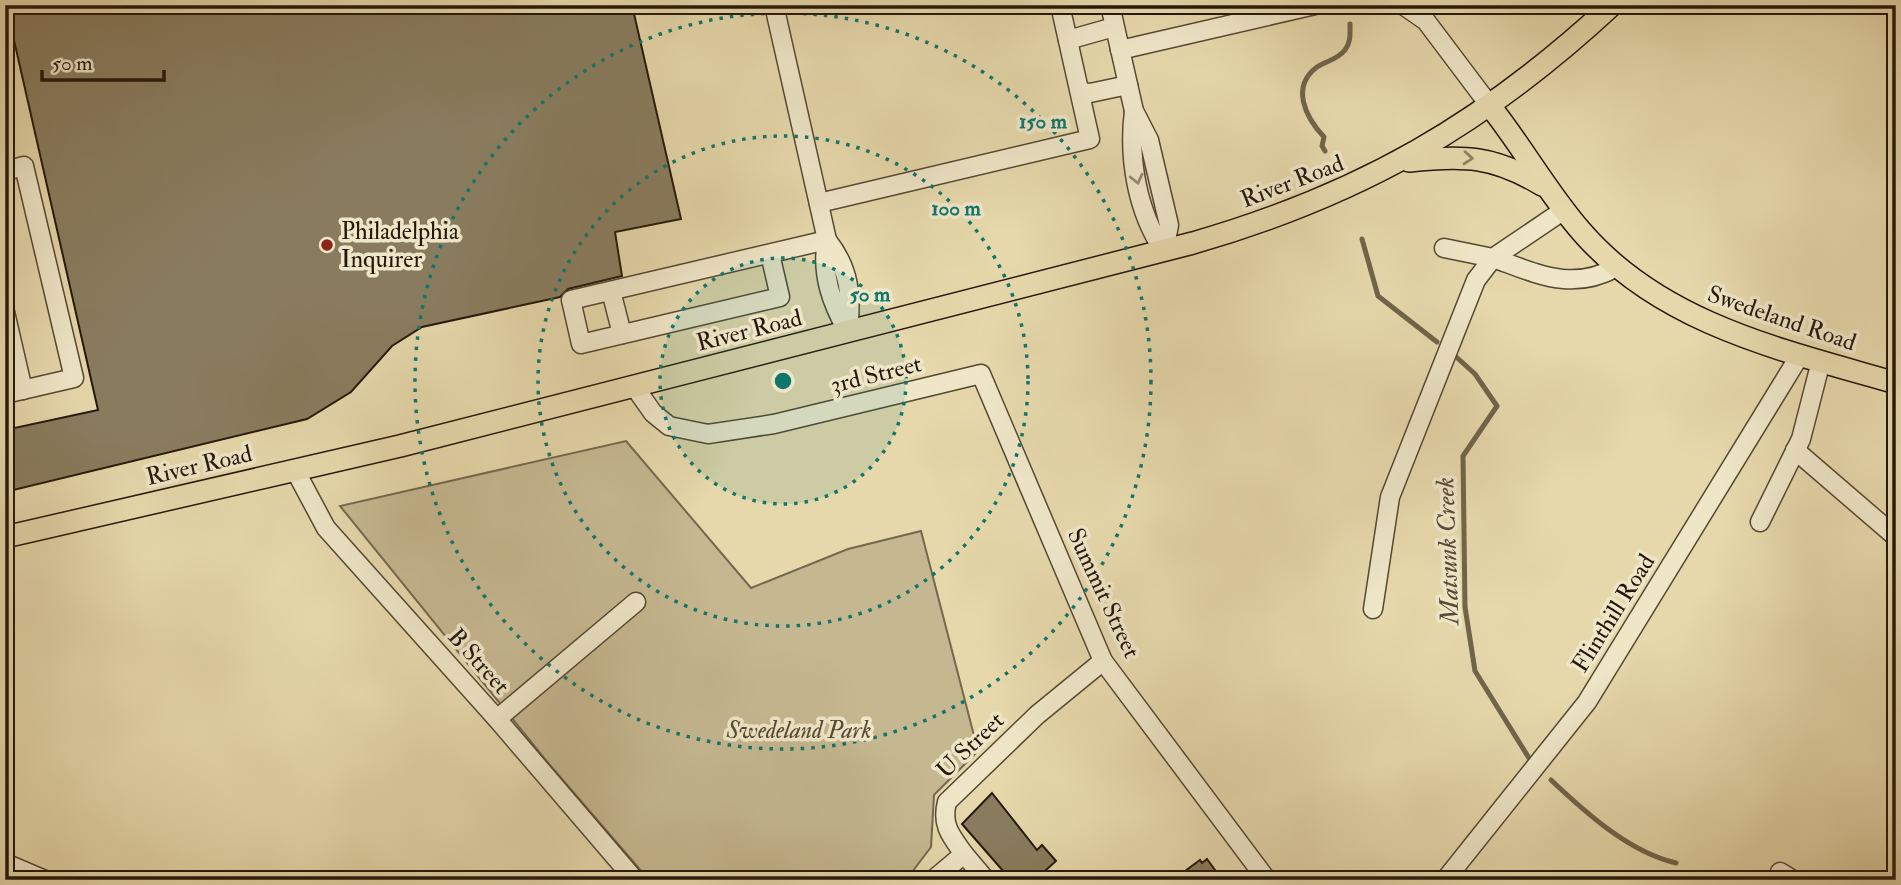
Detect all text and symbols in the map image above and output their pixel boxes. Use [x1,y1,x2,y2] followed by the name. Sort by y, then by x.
[42,38,164,82] scale bar
[52,50,93,77] text: 50 m
[1019,108,1068,135] text: 150 m
[1236,148,1348,215] street label: River Road
[1463,150,1474,165] one-way arrow
[1129,173,1144,185] one-way arrow
[931,195,982,222] text: 100 m
[341,216,460,275] place label: Philadelphia Inquirer
[319,237,335,253] marker: Philadelphia Inquirer
[1704,279,1860,358] street label: Swedeland Road
[850,281,891,308] text: 50 m
[693,302,805,359] street label: River Road
[827,348,925,401] street label: 3rd Street
[771,369,795,393] centre of rings
[143,438,255,493] street label: River Road
[1429,477,1467,627] water label: Matsunk Creek
[1060,523,1147,663] street label: Summit Street
[1565,548,1662,678] street label: Flinthill Road
[441,622,517,701] street label: B Street
[930,705,1011,785] street label: U Street
[726,715,872,746] park label: Swedeland Park

